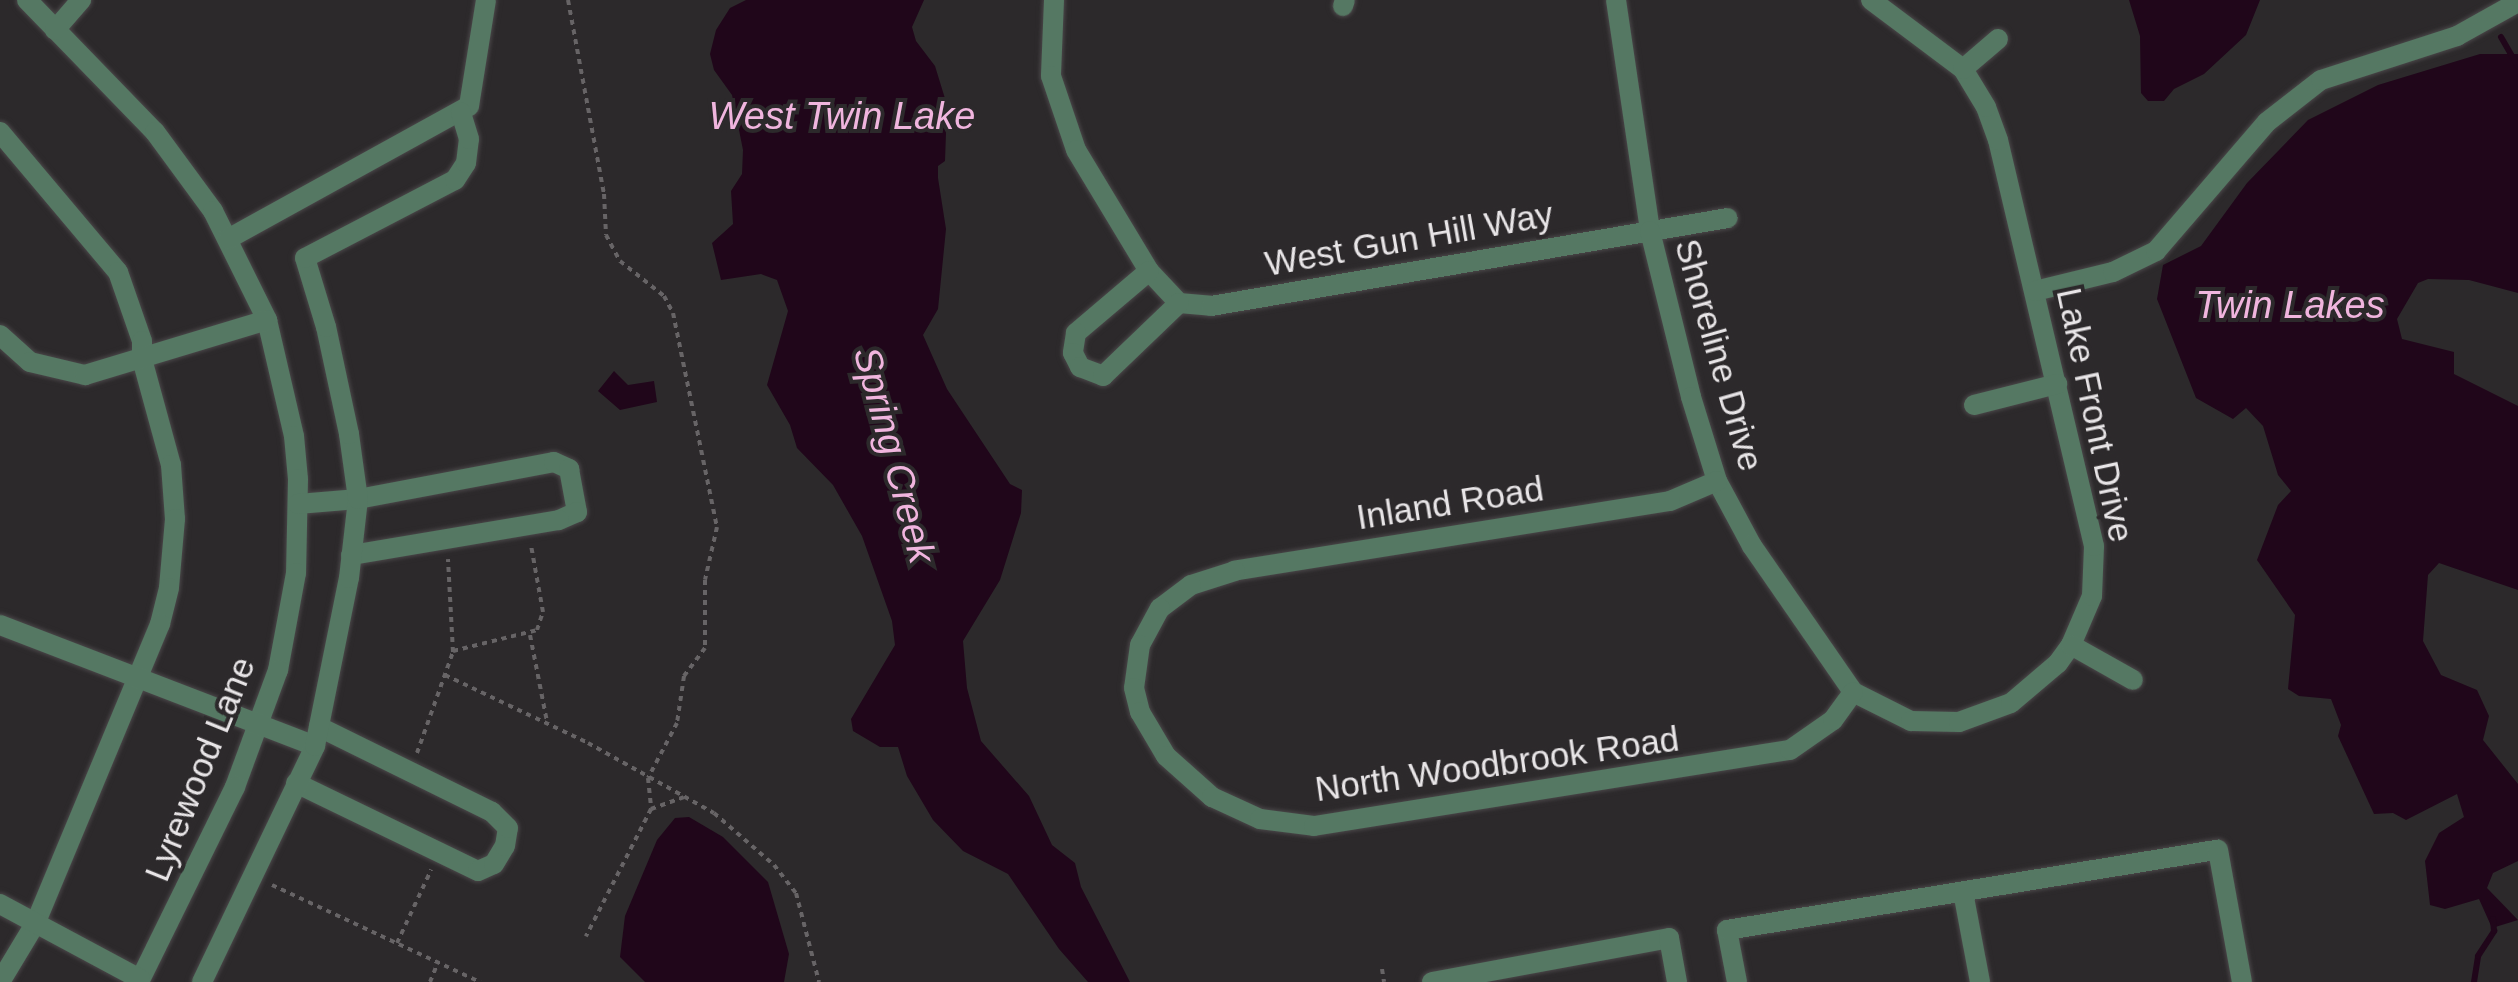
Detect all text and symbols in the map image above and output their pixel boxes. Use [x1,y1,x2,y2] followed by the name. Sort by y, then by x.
[709,94,975,140] water label: West Twin Lake
[1262,193,1556,285] street label: West Gun Hill Way
[1666,234,1772,476] street label: Shoreline Drive
[2195,283,2385,329] water label: Twin Lakes
[2048,284,2142,546] street label: Lake Front Drive
[843,342,945,568] water label: Spring Creek
[1353,467,1547,539] street label: Inland Road
[136,651,264,887] street label: Lyrewood Lane
[1312,718,1682,810] street label: North Woodbrook Road

